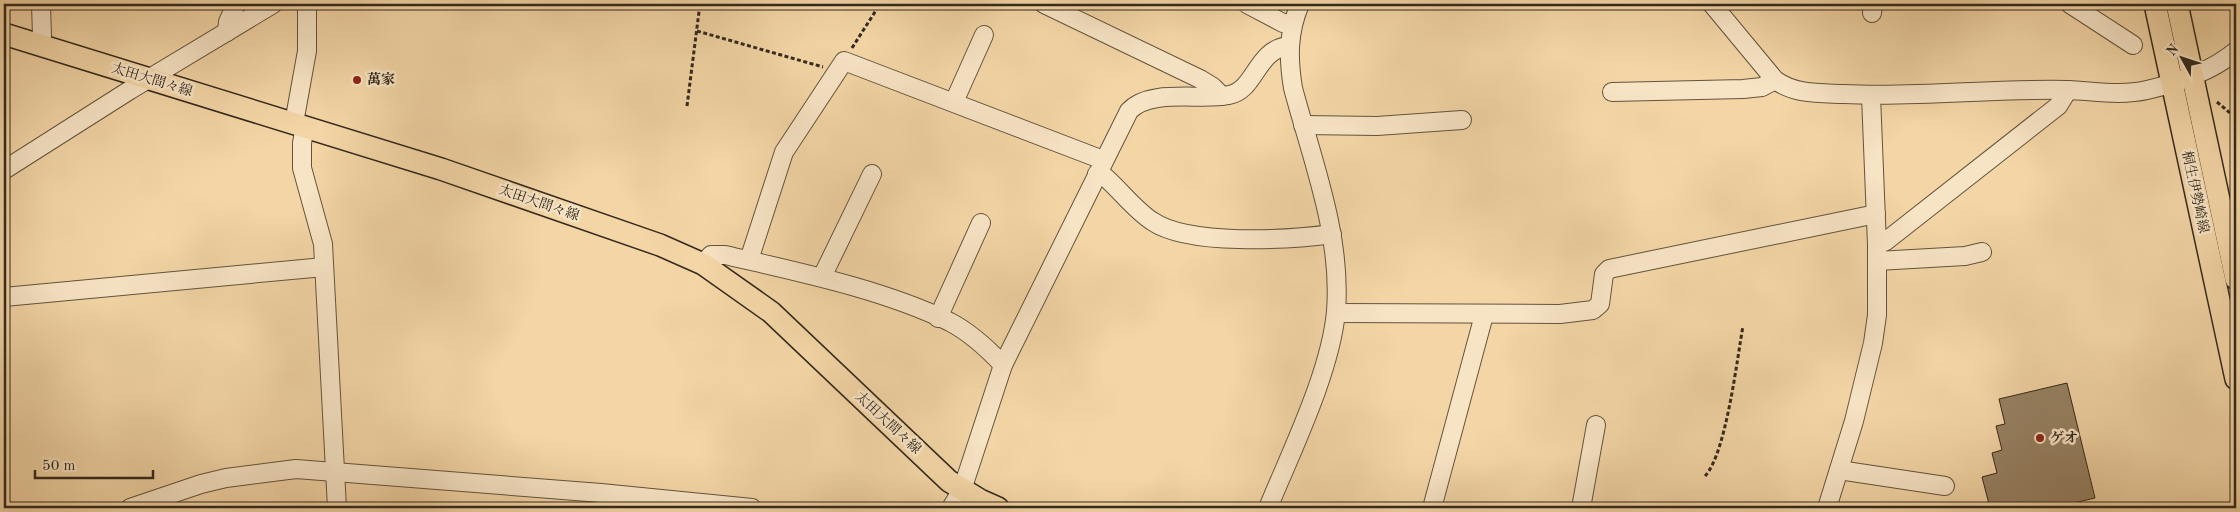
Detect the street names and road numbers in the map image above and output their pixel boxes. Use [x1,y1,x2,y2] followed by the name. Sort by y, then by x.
[110,60,195,99] street label: 太田大間々線
[2179,149,2212,235] street label: 桐生伊勢崎線
[497,182,581,223] street label: 太田大間々線
[853,389,924,457] street label: 太田大間々線

